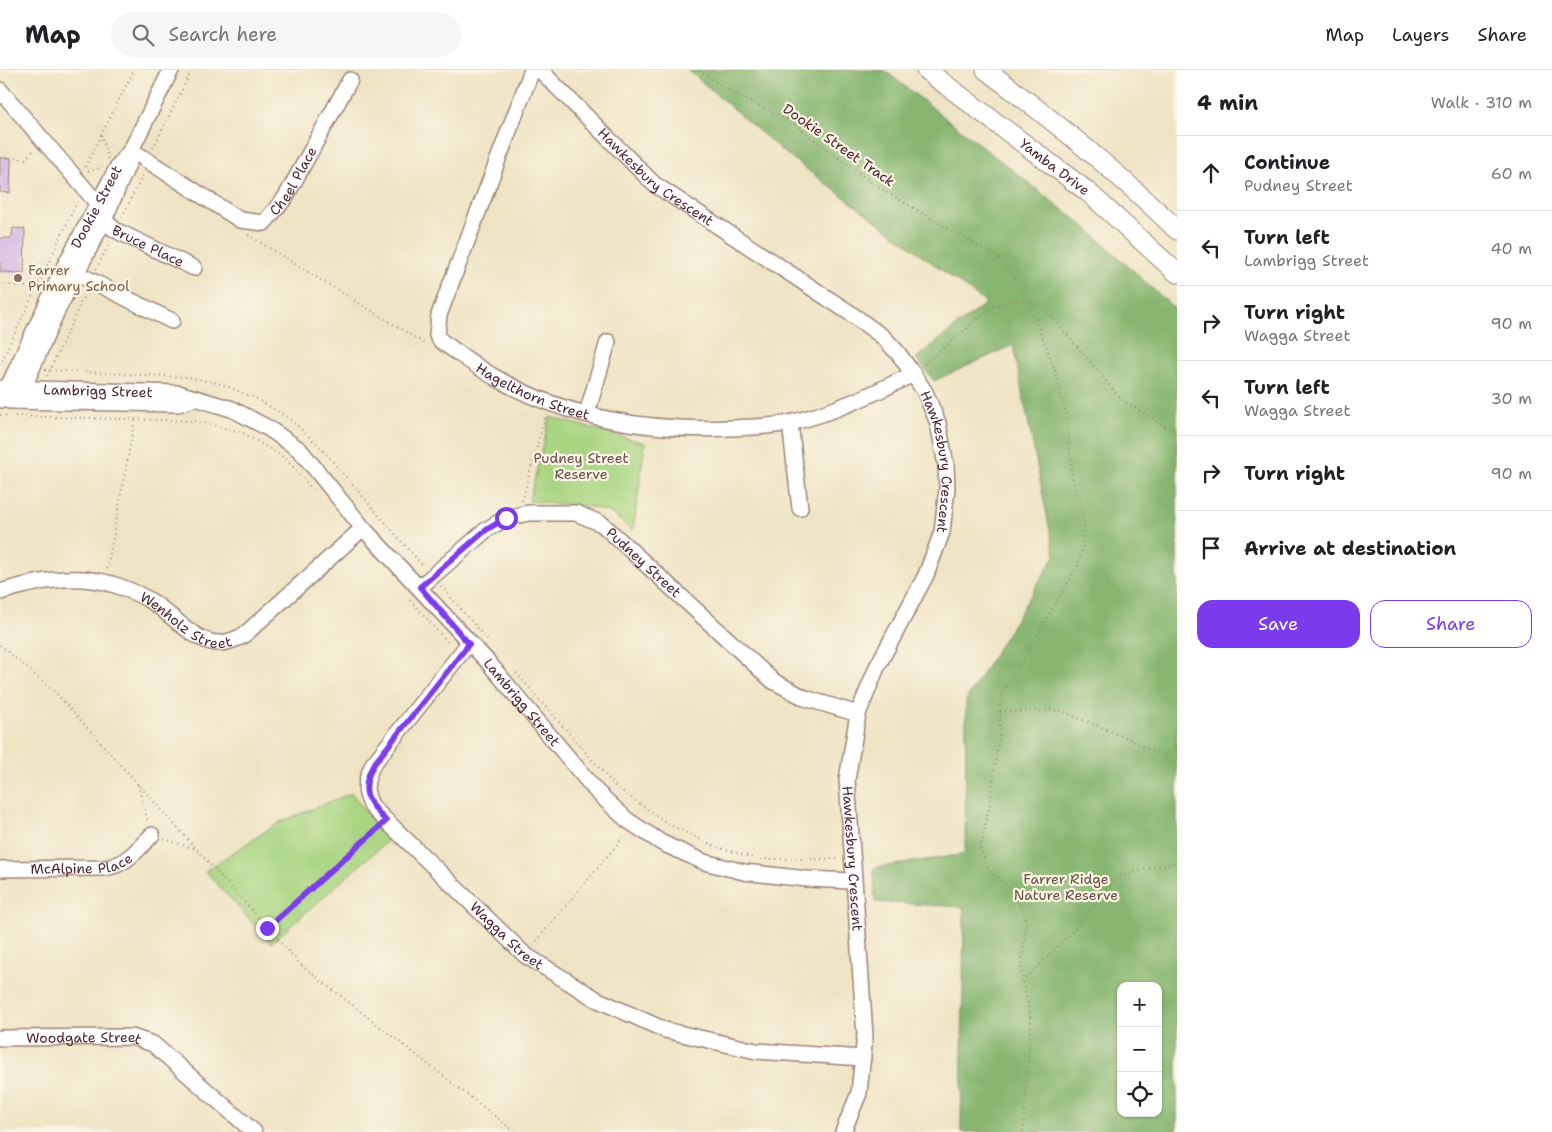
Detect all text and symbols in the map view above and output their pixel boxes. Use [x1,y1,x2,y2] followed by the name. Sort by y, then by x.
[111,12,461,57] search box
[25,19,81,51] text: Map
[129,21,157,49] icon: search
[169,22,277,47] text: Search here
[1326,23,1364,47] text: Map
[1392,23,1449,47] text: Layers
[1477,23,1527,47] text: Share
[1197,89,1258,117] text: 4 min
[1431,92,1532,113] text: Walk · 310 m
[780,100,898,190] street label: Dookie Street Track
[594,124,717,230] street label: Hawkesbury Crescent
[1016,134,1094,199] street label: Yamba Drive
[265,143,321,219] street label: Cheel Place
[1244,150,1330,175] text: Continue
[1197,159,1225,187] icon: ahead
[67,162,126,251] street label: Dookie Street
[1491,163,1532,184] text: 60 m
[1244,175,1353,196] text: Pudney Street
[109,221,187,271] street label: Bruce Place
[1244,225,1330,250] text: Turn left
[1197,234,1225,262] icon: left
[1490,238,1532,259] text: 40 m
[1244,250,1369,271] text: Lambrigg Street
[28,261,130,295] place label: Farrer Primary School
[12,272,24,284] marker: Farrer Primary School
[1244,300,1345,325] text: Turn right
[1197,309,1225,337] icon: right
[1491,313,1532,334] text: 90 m
[1244,325,1350,346] text: Wagga Street
[473,359,591,424] street label: Hagelthorn Street
[1244,375,1330,400] text: Turn left
[43,380,153,401] street label: Lambrigg Street
[1197,384,1225,412] icon: left
[916,388,956,534] street label: Hawkesbury Crescent
[1491,388,1532,409] text: 30 m
[1244,400,1350,421] text: Wagga Street
[533,449,629,483] park label: Pudney Street Reserve
[1197,459,1225,487] icon: right
[1244,461,1345,486] text: Turn right
[1491,463,1532,484] text: 90 m
[495,507,518,530] route start
[603,524,685,601] street label: Pudney Street
[1197,534,1225,562] icon: arrive
[1244,536,1456,561] text: Arrive at destination
[137,588,234,652] street label: Wenholz Street
[1197,600,1360,648] button: Save
[1370,600,1532,648] button: Share
[480,655,564,750] street label: Lambrigg Street
[838,785,867,932] street label: Hawkesbury Crescent
[30,849,136,878] street label: McAlpine Place
[1014,870,1118,904] park label: Farrer Ridge Nature Reserve
[466,898,547,973] street label: Wagga Street
[256,917,279,940] route end
[1117,982,1162,1117] map controls
[1117,982,1162,1027] button: +
[1117,1027,1162,1072] button: −
[26,1028,144,1049] street label: Woodgate Street
[1117,1072,1162,1117] button: locate

